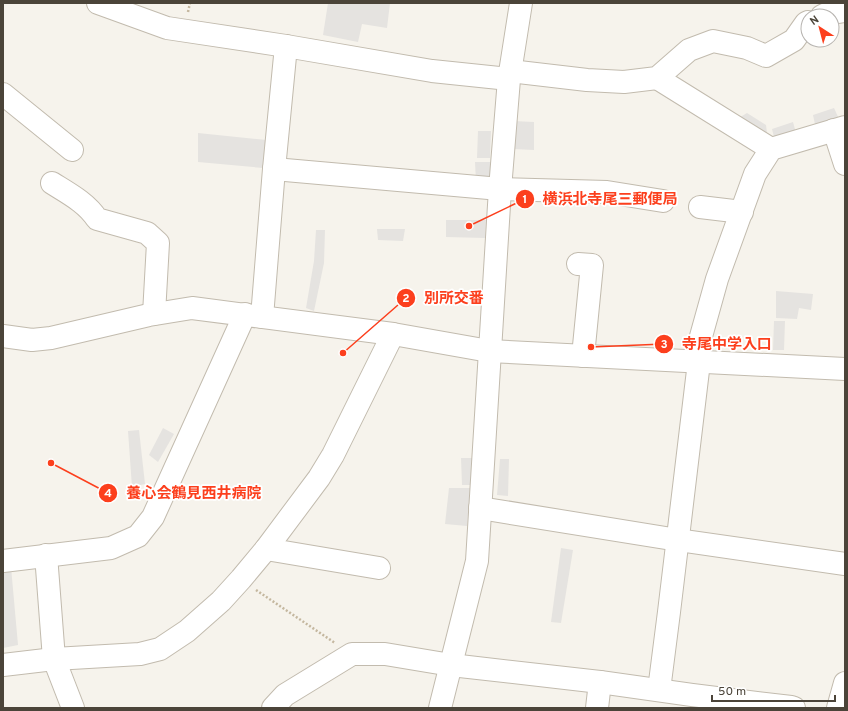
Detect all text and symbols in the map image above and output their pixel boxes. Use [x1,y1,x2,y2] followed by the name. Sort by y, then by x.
[800,8,840,48] north arrow
[807,13,822,29] text: N
[515,185,686,212] callout: 横浜北寺尾三郵便局
[542,190,678,210] text: 横浜北寺尾三郵便局
[523,192,527,208] text: 1
[396,285,492,312] callout: 別所交番
[424,290,484,309] text: 別所交番
[402,291,410,307] text: 2
[654,330,780,357] callout: 寺尾中学入口
[682,336,772,355] text: 寺尾中学入口
[660,337,668,353] text: 3
[98,479,269,506] callout: 養心会鶴見西井病院
[126,484,262,504] text: 養心会鶴見西井病院
[104,486,112,502] text: 4
[712,677,835,703] scale bar
[718,684,746,700] text: 50 m

